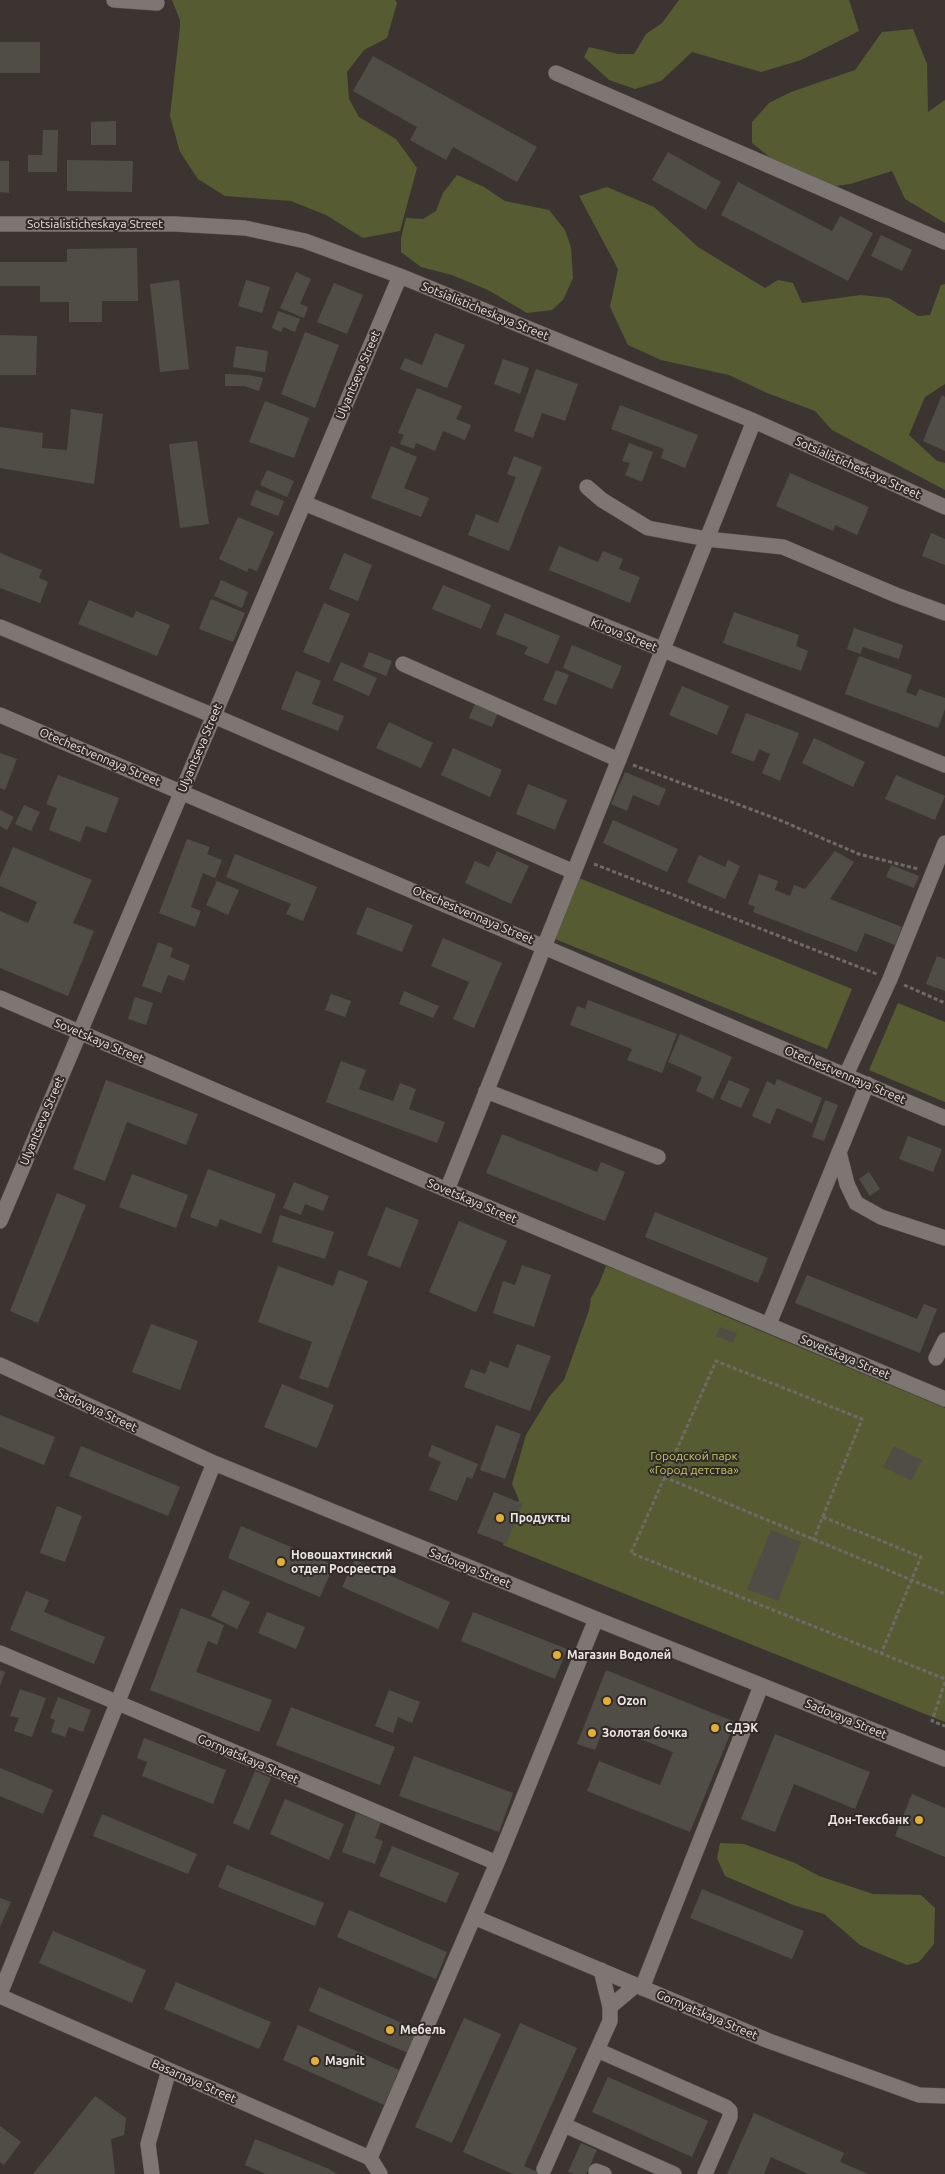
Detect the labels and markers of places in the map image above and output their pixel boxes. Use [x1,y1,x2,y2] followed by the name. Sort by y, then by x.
[510,1511,570,1525] place label: Продукты
[494,1512,506,1524] marker: Продукты
[291,1548,396,1576] place label: Новошахтинский отдел Росреестра
[275,1556,287,1568] marker: Новошахтинский отдел Росреестра
[567,1648,671,1662] place label: Магазин Водолей
[551,1649,563,1661] marker: Магазин Водолей
[617,1694,646,1708] place label: Ozon
[601,1695,613,1707] marker: Ozon
[725,1721,758,1735] place label: СДЭК
[709,1722,721,1734] marker: СДЭК
[602,1726,688,1740] place label: Золотая бочка
[586,1727,598,1739] marker: Золотая бочка
[828,1813,909,1827] place label: Дон-Тексбанк
[913,1814,925,1826] marker: Дон-Тексбанк
[400,2023,446,2037] place label: Мебель
[384,2024,396,2036] marker: Мебель
[325,2054,365,2068] place label: Magnit
[309,2055,321,2067] marker: Magnit

